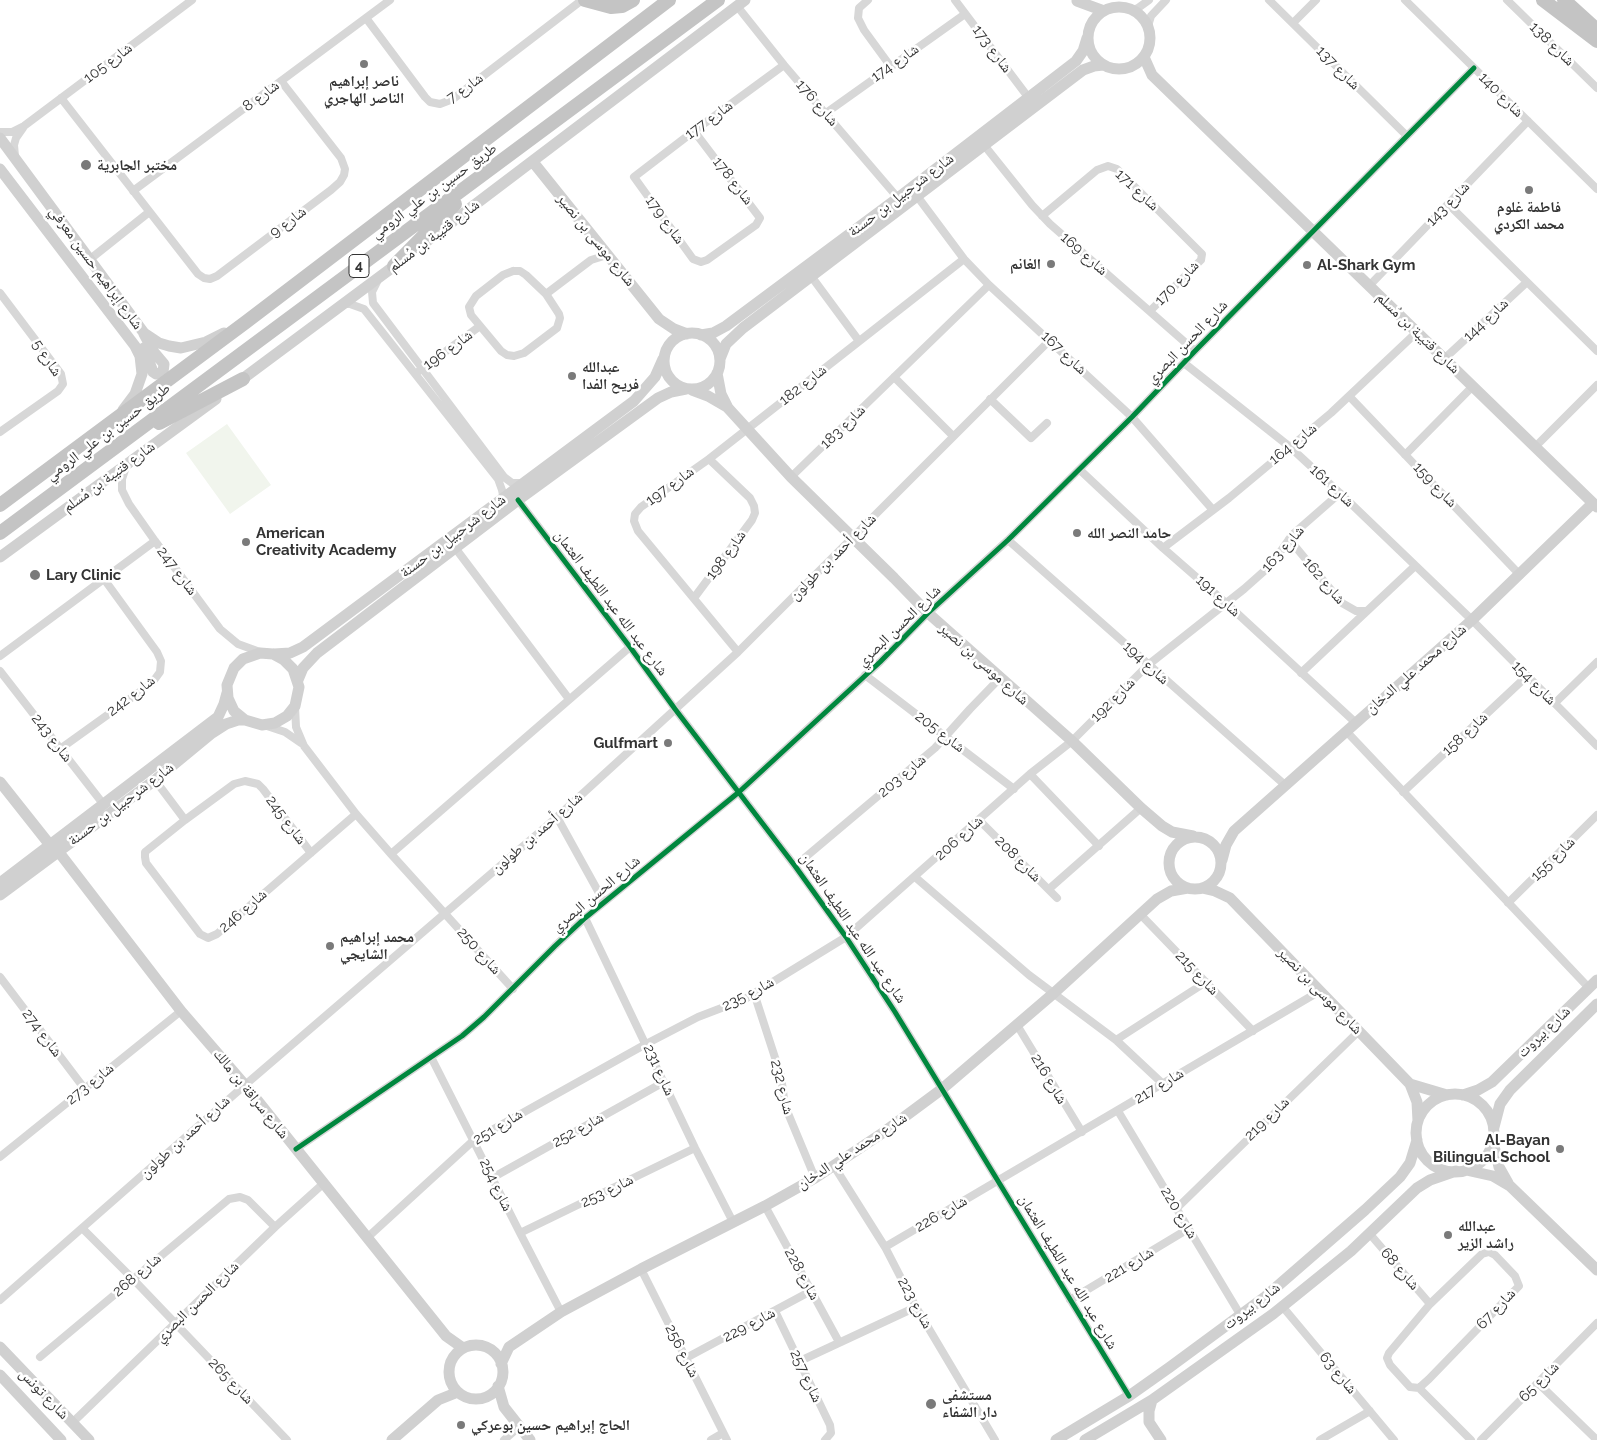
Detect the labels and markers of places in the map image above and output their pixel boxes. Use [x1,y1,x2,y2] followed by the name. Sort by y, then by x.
[358,58,370,70] marker: ناصر إبراهيم الناصر الهاجري
[324,72,404,107] place label: ناصر إبراهيم الناصر الهاجري
[97,156,177,174] place label: مختبر الجابرية
[79,158,93,172] marker: مختبر الجابرية
[1523,184,1535,196] marker: فاطمة غلوم محمد الكردي
[1494,198,1564,233] place label: فاطمة غلوم محمد الكردي
[1010,255,1041,273] place label: الغانم
[1317,256,1415,274] place label: Al-Shark Gym
[1045,258,1057,270] marker: الغانم
[1301,259,1313,271] marker: Al-Shark Gym
[582,358,639,393] place label: عبدالله فريح الفدا
[566,370,578,382] marker: عبدالله فريح الفدا
[256,524,396,559] place label: American Creativity Academy
[1087,524,1171,542] place label: حامد النصر الله
[1071,527,1083,539] marker: حامد النصر الله
[240,536,252,548] marker: American Creativity Academy
[46,566,121,584] place label: Lary Clinic
[28,568,42,582] marker: Lary Clinic
[593,734,658,752] place label: Gulfmart
[662,737,674,749] marker: Gulfmart
[340,928,414,963] place label: محمد إبراهيم الشايجي
[324,940,336,952] marker: محمد إبراهيم الشايجي
[1433,1131,1550,1166] place label: Al-Bayan Bilingual School
[1554,1143,1566,1155] marker: Al-Bayan Bilingual School
[1458,1217,1514,1252] place label: عبدالله راشد الزير
[1442,1229,1454,1241] marker: عبدالله راشد الزير
[942,1386,997,1421] place label: مستشفى دار الشفاء
[924,1397,938,1411] marker: مستشفى دار الشفاء
[471,1416,630,1434] place label: الحاج إبراهيم حسين بوعركي
[455,1419,467,1431] marker: الحاج إبراهيم حسين بوعركي

